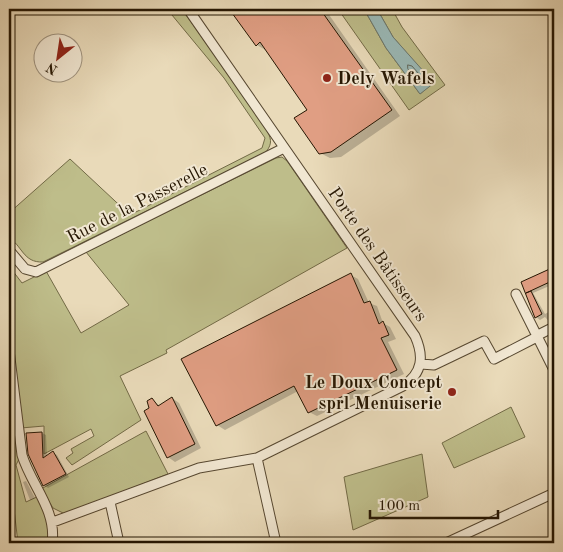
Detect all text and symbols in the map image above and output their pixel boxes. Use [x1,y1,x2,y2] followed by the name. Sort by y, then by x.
[32,32,82,82] north arrow
[44,60,60,77] text: N
[337,70,435,88] place label: Dely Wafels
[321,72,333,84] marker: Dely Wafels
[64,161,211,247] street label: Rue de la Passerelle
[324,184,430,325] street label: Porte des Bâtisseurs
[305,374,442,413] place label: Le Doux Concept sprl Menuiserie
[446,386,458,398] marker: Le Doux Concept sprl Menuiserie
[370,487,498,519] scale bar
[378,499,420,514] text: 100 m

